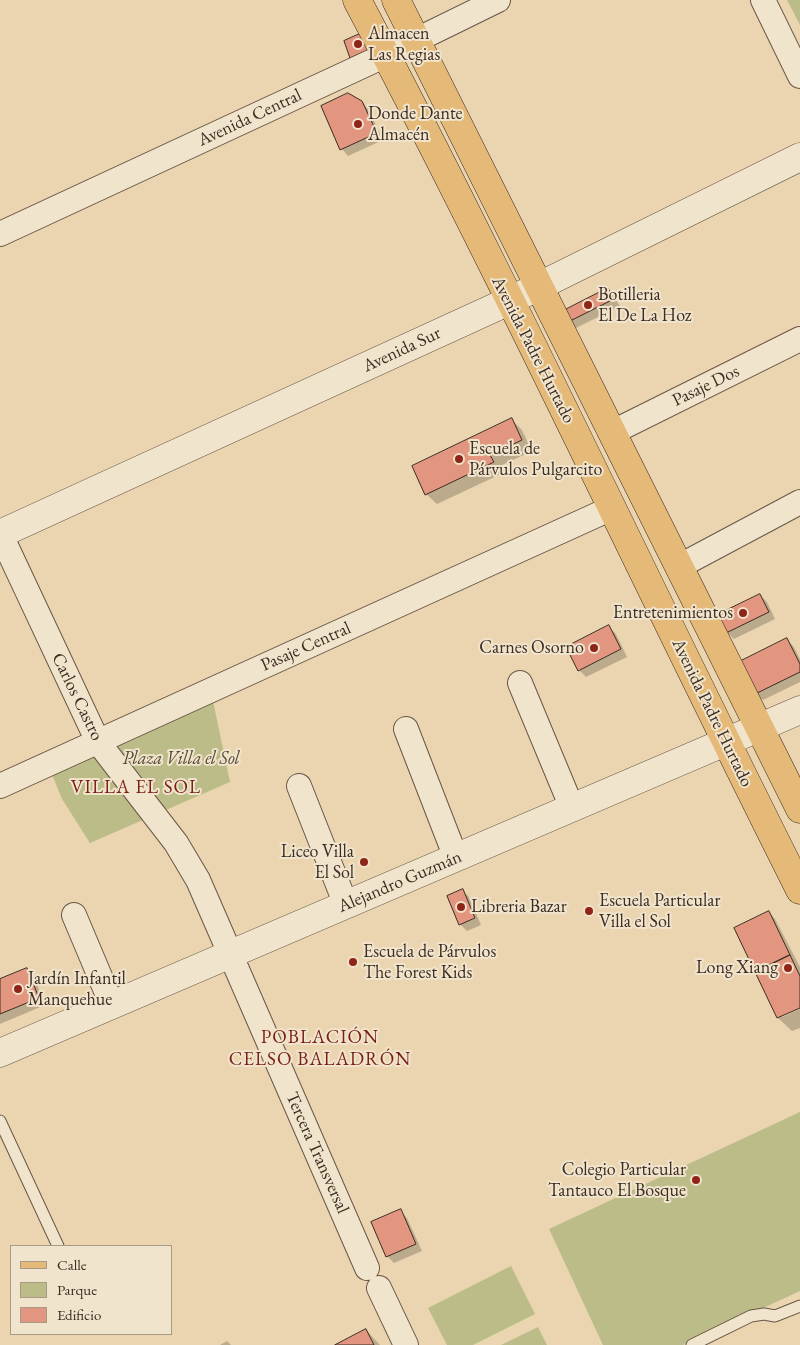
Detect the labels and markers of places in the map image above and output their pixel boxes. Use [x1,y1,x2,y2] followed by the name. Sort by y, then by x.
[368,23,440,66] place label: Almacen Las Regias
[352,38,364,50] marker: Almacen Las Regias
[368,103,463,146] place label: Donde Dante Almacén
[352,118,364,130] marker: Donde Dante Almacén
[598,284,692,326] place label: Botilleria El De La Hoz
[582,299,594,311] marker: Botilleria El De La Hoz
[469,438,602,480] place label: Escuela de Párvulos Pulgarcito
[453,453,465,465] marker: Escuela de Párvulos Pulgarcito
[613,602,733,624] place label: Entretenimientos
[737,607,749,619] marker: Entretenimientos
[479,637,584,659] place label: Carnes Osorno
[588,642,600,654] marker: Carnes Osorno
[281,841,354,884] place label: Liceo Villa El Sol
[358,856,370,868] marker: Liceo Villa El Sol
[599,890,721,932] place label: Escuela Particular Villa el Sol
[471,896,567,918] place label: Libreria Bazar
[455,901,467,913] marker: Libreria Bazar
[583,905,595,917] marker: Escuela Particular Villa el Sol
[363,941,496,984] place label: Escuela de Párvulos The Forest Kids
[347,956,359,968] marker: Escuela de Párvulos The Forest Kids
[696,957,778,979] place label: Long Xiang
[782,962,794,974] marker: Long Xiang
[28,968,126,1011] place label: Jardín Infantil Manquehue
[12,983,24,995] marker: Jardín Infantil Manquehue
[548,1159,686,1202] place label: Colegio Particular Tantauco El Bosque
[690,1174,702,1186] marker: Colegio Particular Tantauco El Bosque

